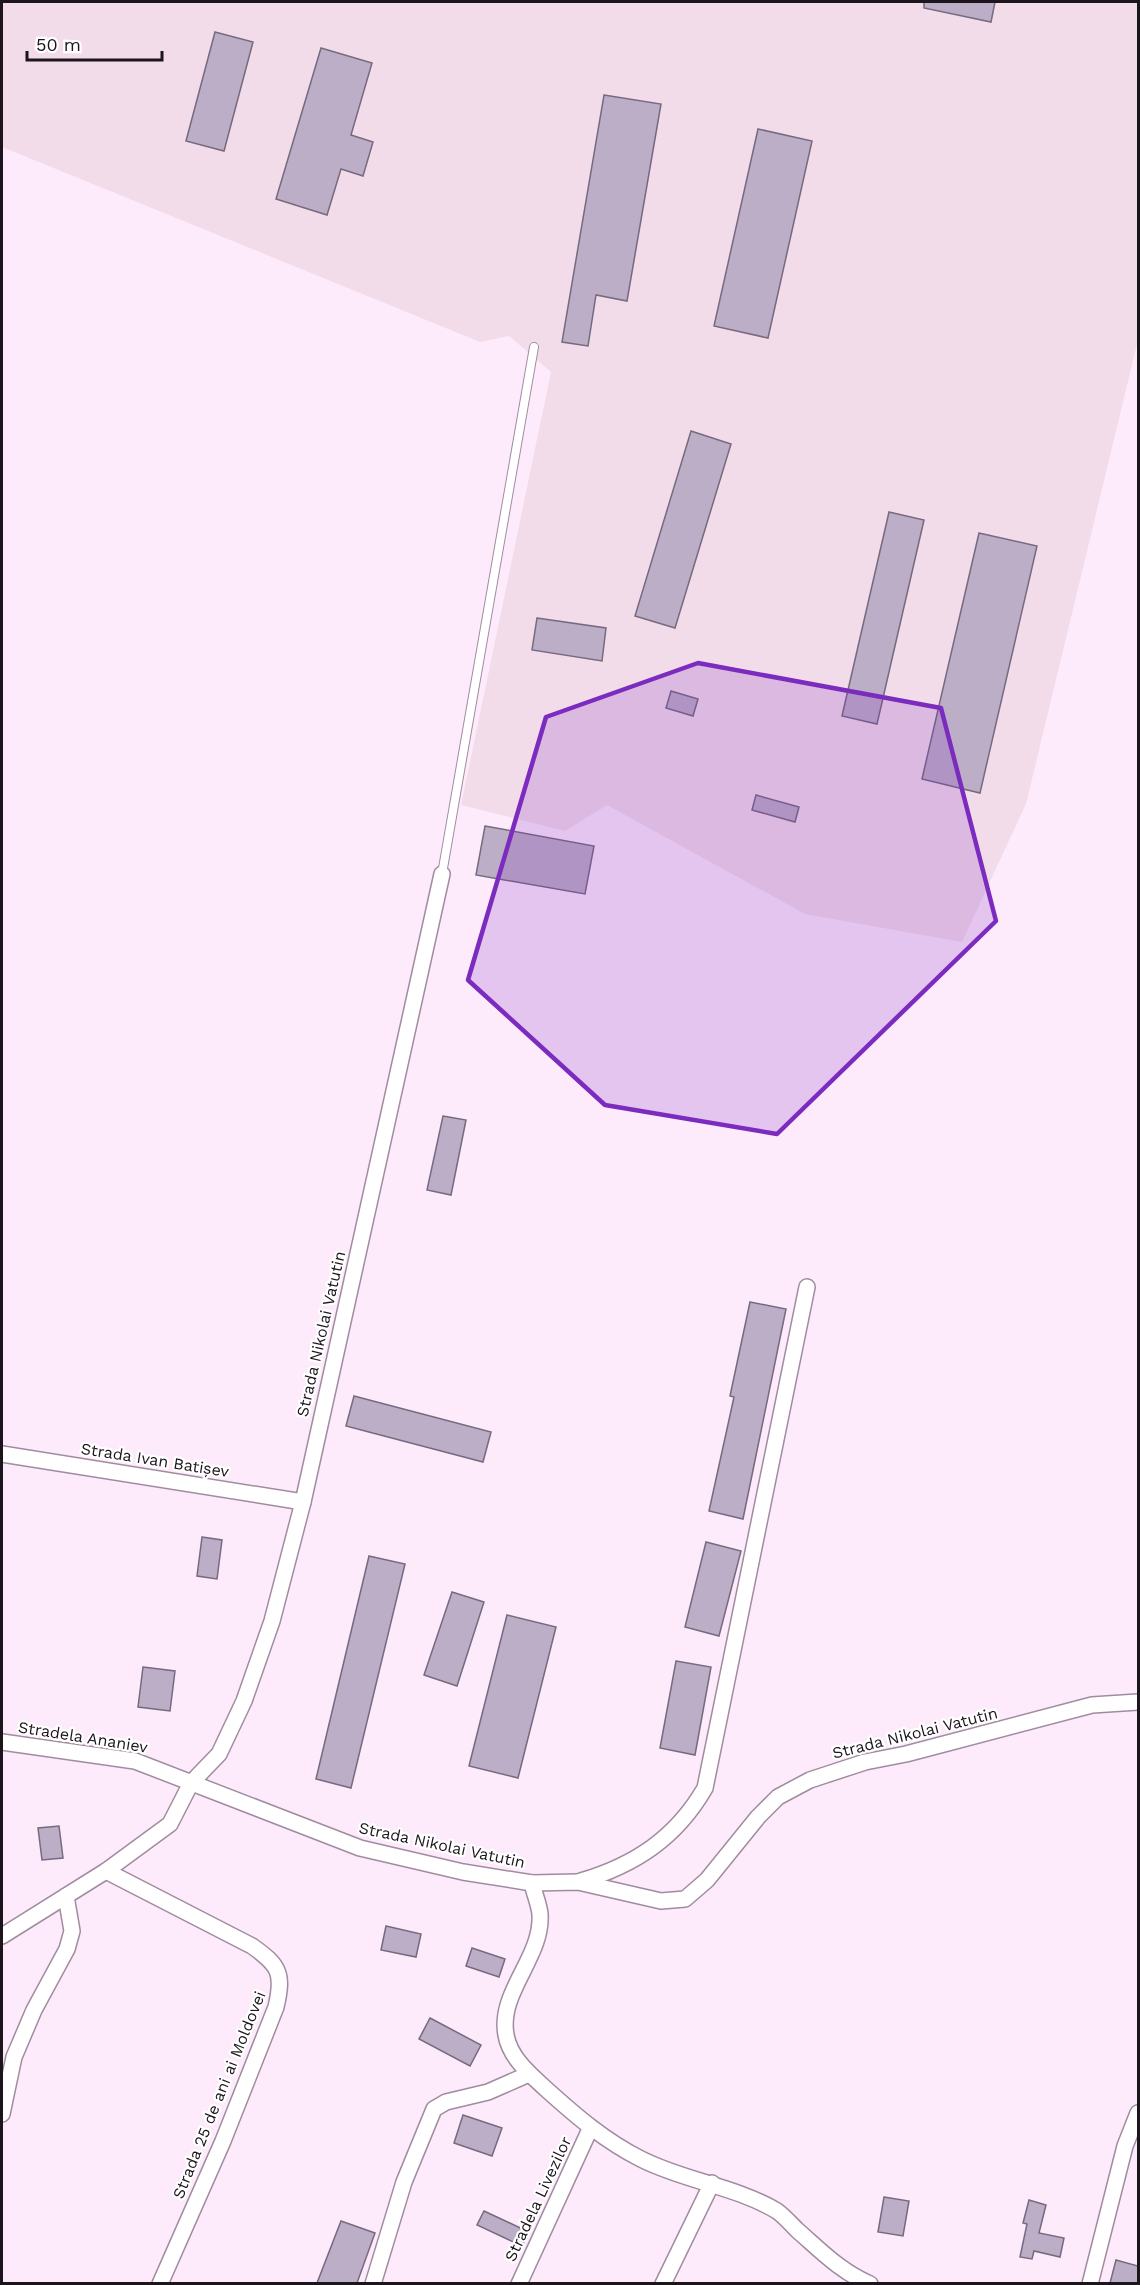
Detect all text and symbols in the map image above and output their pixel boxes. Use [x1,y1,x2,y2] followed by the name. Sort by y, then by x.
[27,24,162,62] scale bar
[36,34,81,55] text: 50 m
[293,1249,349,1419] street label: Strada Nikolai Vatutin
[80,1439,231,1481] street label: Strada Ivan Batișev
[830,1703,1000,1763] street label: Strada Nikolai Vatutin
[17,1717,150,1757] street label: Stradela Ananiev
[357,1818,527,1872] street label: Strada Nikolai Vatutin
[169,1988,269,2202] street label: Strada 25 de ani ai Moldovei
[501,2133,576,2265] street label: Stradela Livezilor

